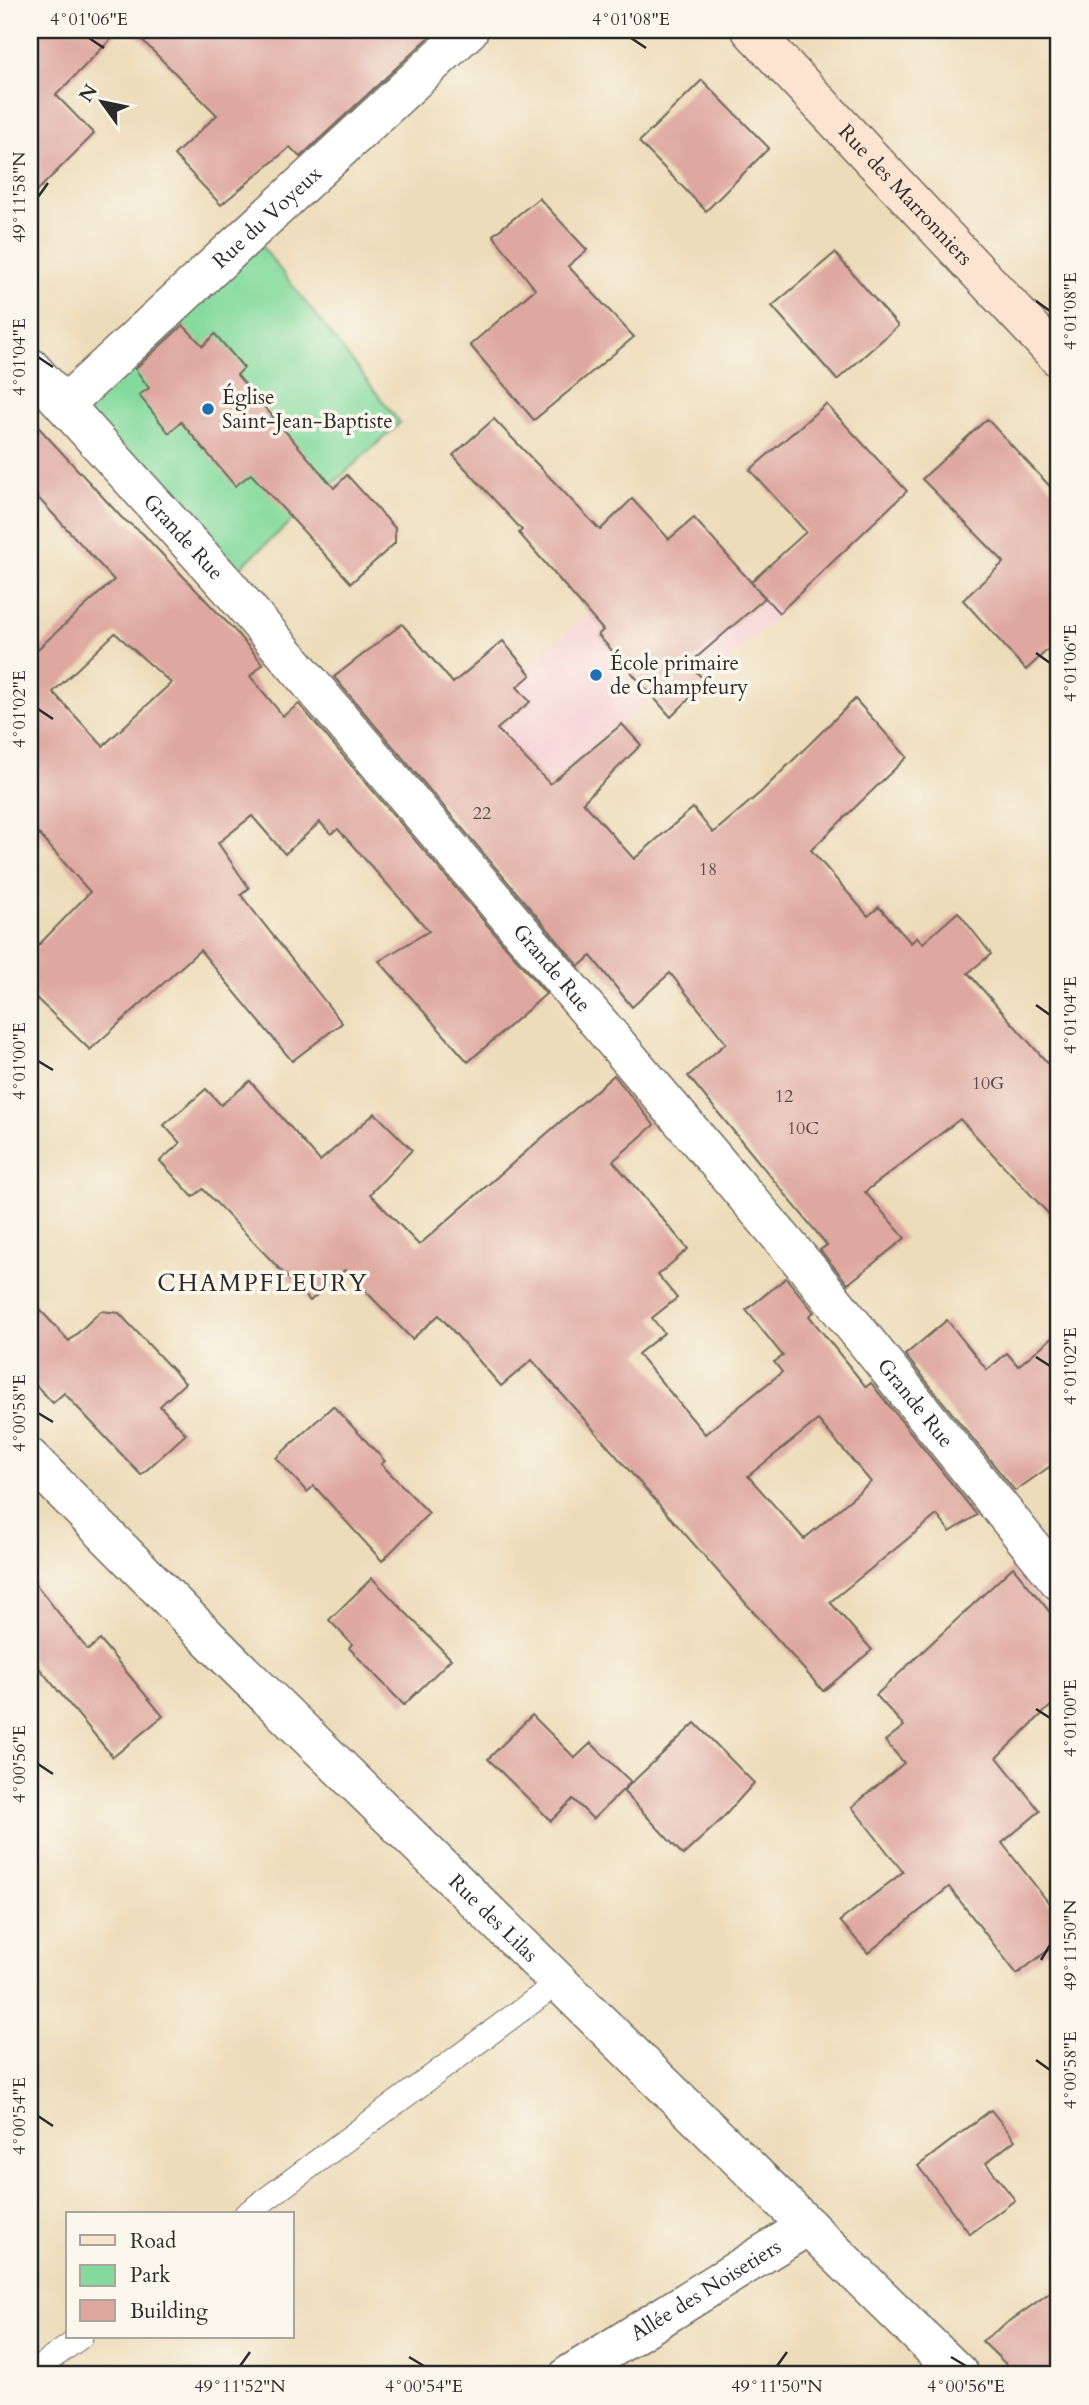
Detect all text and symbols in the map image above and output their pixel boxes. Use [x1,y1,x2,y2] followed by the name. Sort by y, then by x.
[50,7,128,32] text: 4°01'06"E
[592,7,670,32] text: 4°01'08"E
[66,66,136,136] north arrow
[73,79,104,107] text: N
[832,118,979,272] street label: Rue des Marronniers
[7,151,32,243] text: 49°11'58"N
[206,159,328,275] street label: Rue du Voyeux
[1058,272,1083,350] text: 4°01'08"E
[7,318,32,396] text: 4°01'04"E
[222,383,393,436] place label: Église Saint-Jean-Baptiste
[200,401,216,417] marker: Église Saint-Jean-Baptiste
[137,487,230,586] street label: Grande Rue
[1058,624,1083,702] text: 4°01'06"E
[610,649,748,702] place label: École primaire de Champfeury
[588,667,604,683] marker: École primaire de Champfeury
[7,670,32,748] text: 4°01'02"E
[473,801,491,826] house number: 22
[699,857,717,882] house number: 18
[506,917,598,1018] street label: Grande Rue
[1058,976,1083,1054] text: 4°01'04"E
[7,1022,32,1100] text: 4°01'00"E
[972,1071,1004,1096] house number: 10G
[775,1084,793,1109] house number: 12
[787,1116,819,1141] house number: 10C
[157,1267,369,1300] district label: CHAMPFLEURY
[1058,1327,1083,1405] text: 4°01'02"E
[871,1352,961,1454] street label: Grande Rue
[7,1374,32,1452] text: 4°00'58"E
[1058,1679,1083,1757] text: 4°01'00"E
[7,1725,32,1803] text: 4°00'56"E
[442,1867,545,1969] street label: Rue des Lilas
[1058,1899,1083,1991] text: 49°11'50"N
[1058,2031,1083,2109] text: 4°00'58"E
[7,2077,32,2155] text: 4°00'54"E
[66,2212,294,2338] legend
[130,2227,176,2256] text: Road
[625,2232,786,2348] street label: Allée des Noisetiers
[130,2261,171,2290] text: Park
[130,2297,208,2326] text: Building
[194,2374,286,2399] text: 49°11'52"N
[385,2374,463,2399] text: 4°00'54"E
[731,2374,823,2399] text: 49°11'50"N
[927,2374,1005,2399] text: 4°00'56"E

